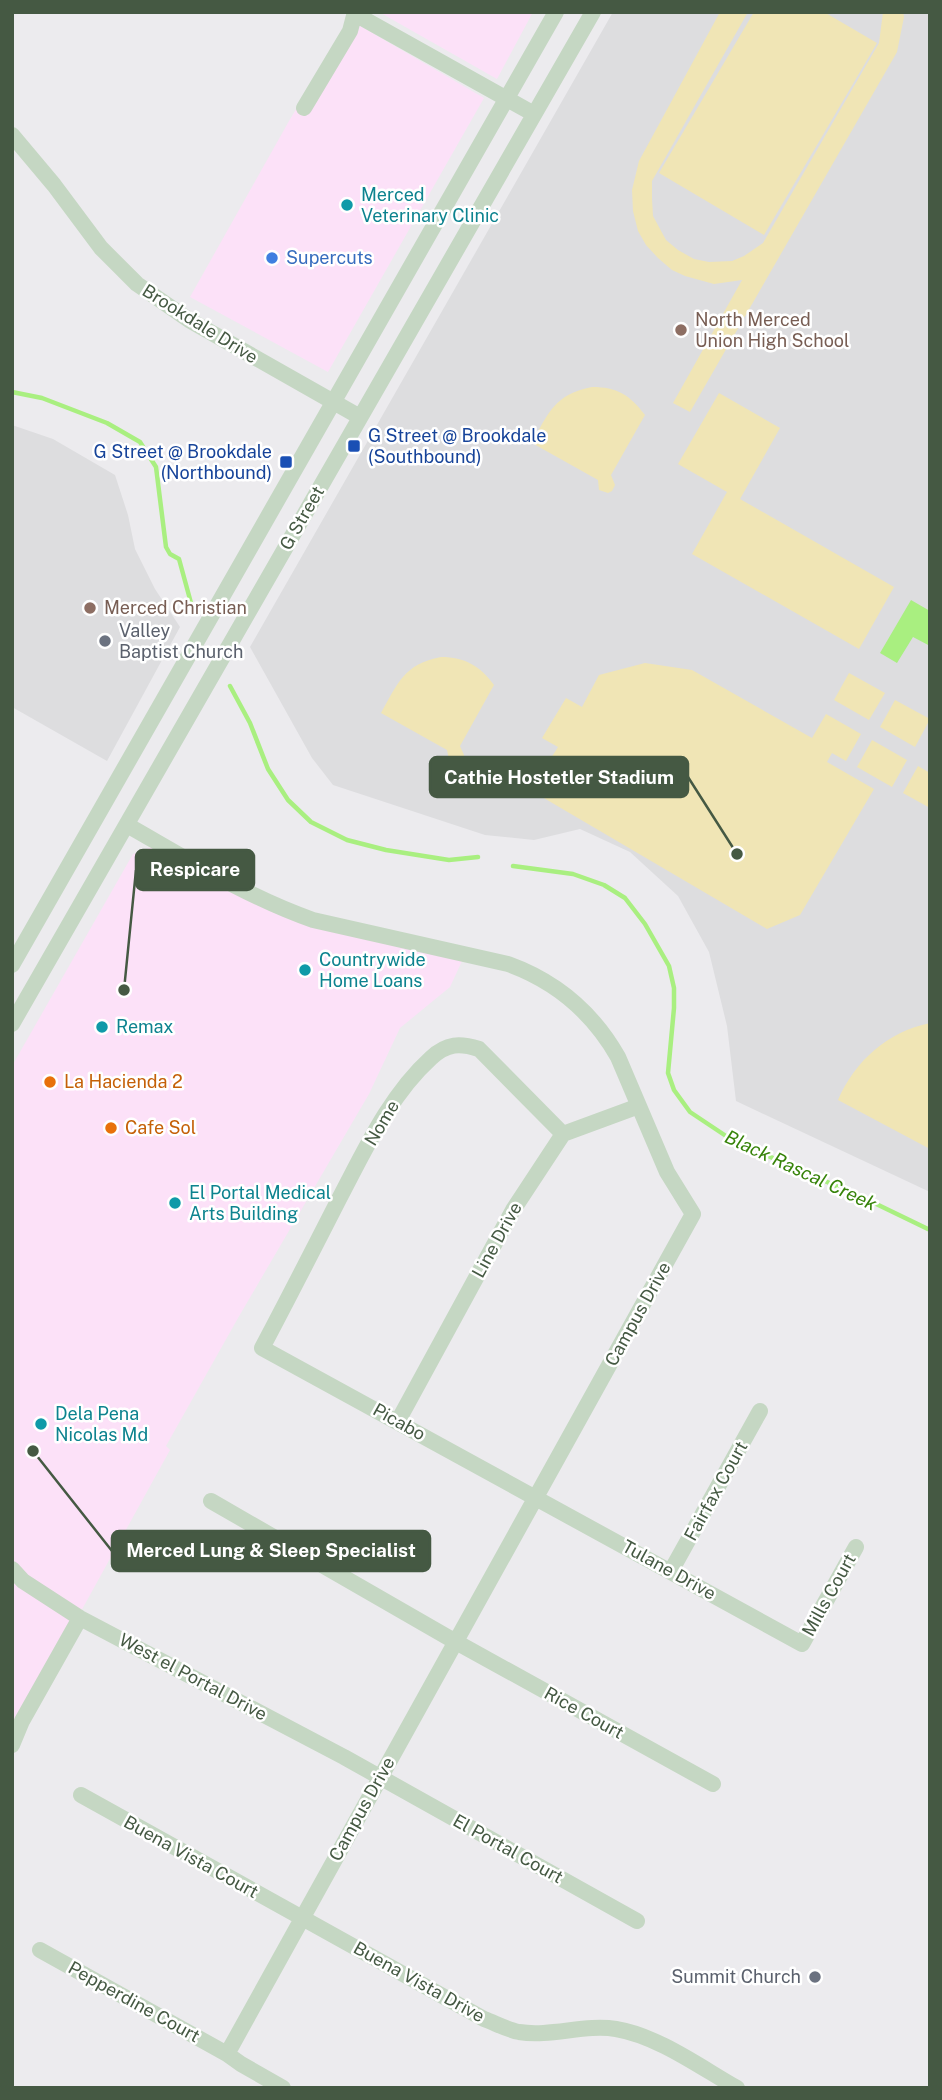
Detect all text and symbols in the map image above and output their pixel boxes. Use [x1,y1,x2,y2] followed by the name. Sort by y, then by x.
[361,184,499,226] place label: Merced Veterinary Clinic
[339,197,355,213] marker: Merced Veterinary Clinic
[286,247,373,268] place label: Supercuts
[264,250,280,266] marker: Supercuts
[139,280,262,368] street label: Brookdale Drive
[695,309,849,351] place label: North Merced Union High School
[673,322,689,338] marker: North Merced Union High School
[368,425,546,467] place label: G Street @ Brookdale (Southbound)
[346,438,362,454] marker: G Street @ Brookdale (Southbound)
[94,441,272,483] place label: G Street @ Brookdale (Northbound)
[278,454,294,470] marker: G Street @ Brookdale (Northbound)
[275,482,328,553] street label: G Street
[104,597,247,618] place label: Merced Christian
[82,600,98,616] marker: Merced Christian
[119,620,243,662] place label: Valley Baptist Church
[97,633,113,649] marker: Valley Baptist Church
[430,757,688,797] callout: Cathie Hostetler Stadium
[444,766,674,788] text: Cathie Hostetler Stadium
[136,850,254,890] callout: Respicare
[150,858,240,880] text: Respicare
[319,949,426,991] place label: Countrywide Home Loans
[297,962,313,978] marker: Countrywide Home Loans
[116,1016,174,1037] place label: Remax
[94,1019,110,1035] marker: Remax
[64,1071,183,1092] place label: La Hacienda 2
[42,1074,58,1090] marker: La Hacienda 2
[360,1096,403,1149] street label: Nome
[125,1117,196,1138] place label: Cafe Sol
[103,1120,119,1136] marker: Cafe Sol
[722,1125,881,1215] water label: Black Rascal Creek
[189,1182,331,1224] place label: El Portal Medical Arts Building
[167,1195,183,1211] marker: El Portal Medical Arts Building
[467,1198,526,1281] street label: Line Drive
[600,1258,675,1369] street label: Campus Drive
[369,1399,429,1444] street label: Picabo
[55,1403,148,1445] place label: Dela Pena Nicolas Md
[33,1416,49,1432] marker: Dela Pena Nicolas Md
[680,1437,752,1544] street label: Fairfax Court
[112,1531,430,1571] callout: Merced Lung & Sleep Specialist
[619,1535,720,1604] street label: Tulane Drive
[126,1539,416,1561] text: Merced Lung & Sleep Specialist
[797,1550,860,1640] street label: Mills Court
[116,1629,271,1724] street label: West el Portal Drive
[541,1682,628,1743] street label: Rice Court
[324,1753,399,1864] street label: Campus Drive
[450,1810,567,1887] street label: El Portal Court
[120,1811,262,1902] street label: Buena Vista Court
[350,1937,489,2026] street label: Buena Vista Drive
[65,1957,204,2046] street label: Pepperdine Court
[671,1966,801,1987] place label: Summit Church
[807,1969,823,1985] marker: Summit Church

